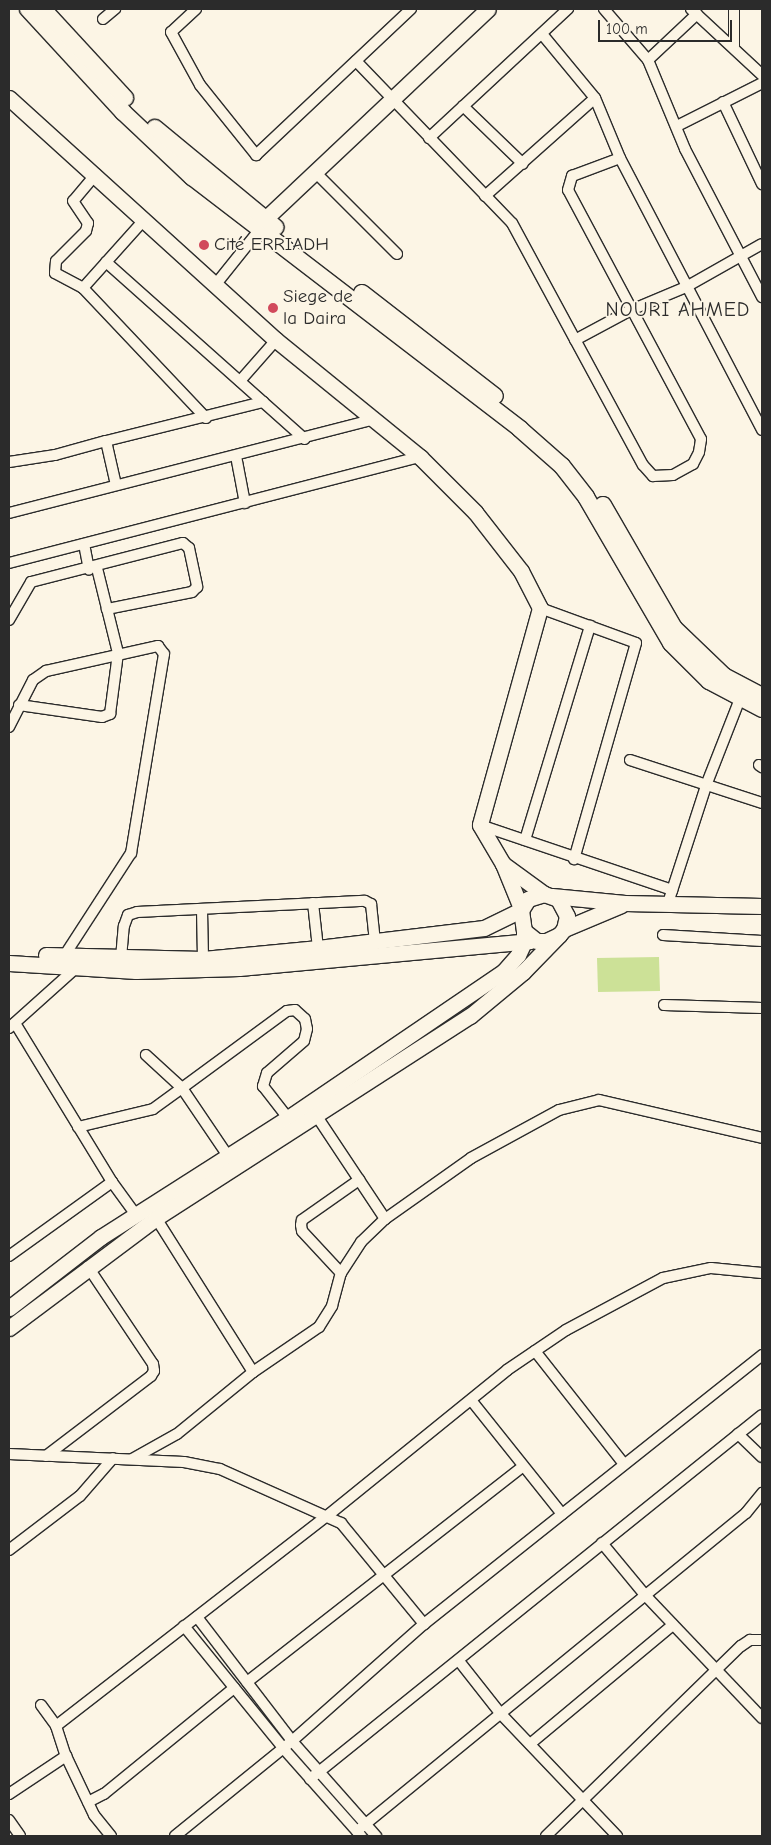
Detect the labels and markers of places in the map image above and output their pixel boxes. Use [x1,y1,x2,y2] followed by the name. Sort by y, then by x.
[214,234,329,256] place label: Cité ERRIADH
[198,239,210,251] marker: Cité ERRIADH
[283,286,353,330] place label: Siege de la Daira
[267,302,279,314] marker: Siege de la Daira

